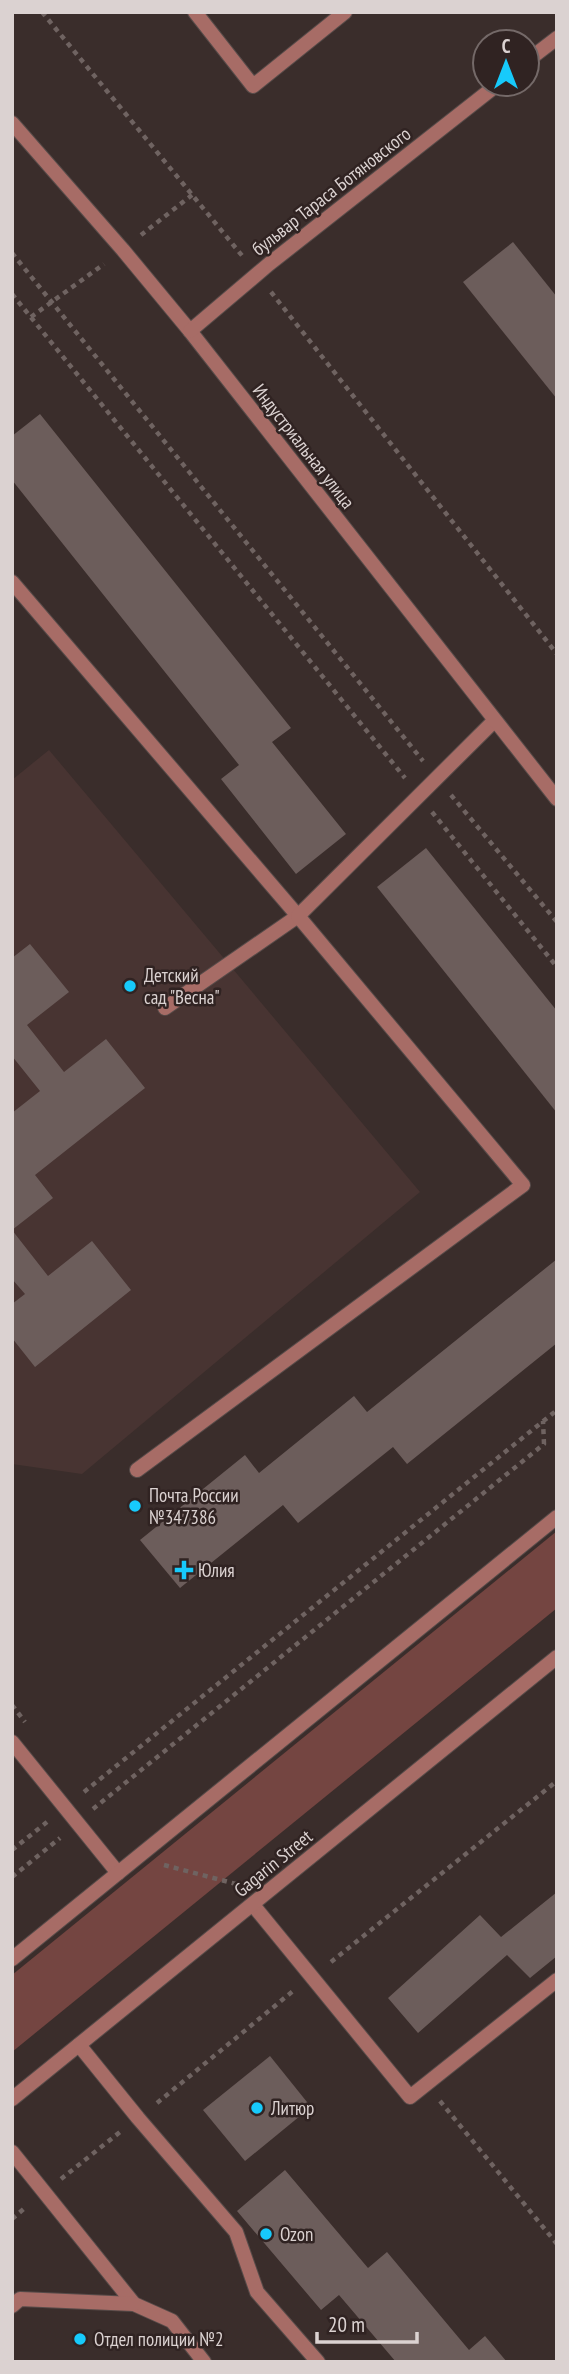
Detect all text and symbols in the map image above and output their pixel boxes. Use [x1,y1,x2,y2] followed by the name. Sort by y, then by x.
[471,28,541,98] north arrow
[502,34,511,58] text: С
[247,121,415,261] street label: бульвар Тараса Ботяновского
[248,379,360,513] street label: Индустриальная улица
[144,963,220,1009] place label: Детский сад "Весна"
[122,978,138,994] marker: Детский сад "Весна"
[149,1483,239,1529] place label: Почта России №347386
[127,1498,143,1514] marker: Почта России №347386
[198,1558,235,1582] place label: Юлия
[176,1562,192,1578] marker: Юлия
[229,1824,318,1902] street label: Gagarin Street
[270,2096,314,2120] place label: Литюр
[249,2100,265,2116] marker: Литюр
[280,2222,313,2246] place label: Ozon
[258,2226,274,2242] marker: Ozon
[317,2300,417,2344] scale bar
[328,2311,365,2338] text: 20 m
[94,2327,224,2351] place label: Отдел полиции №2
[72,2331,88,2347] marker: Отдел полиции №2

